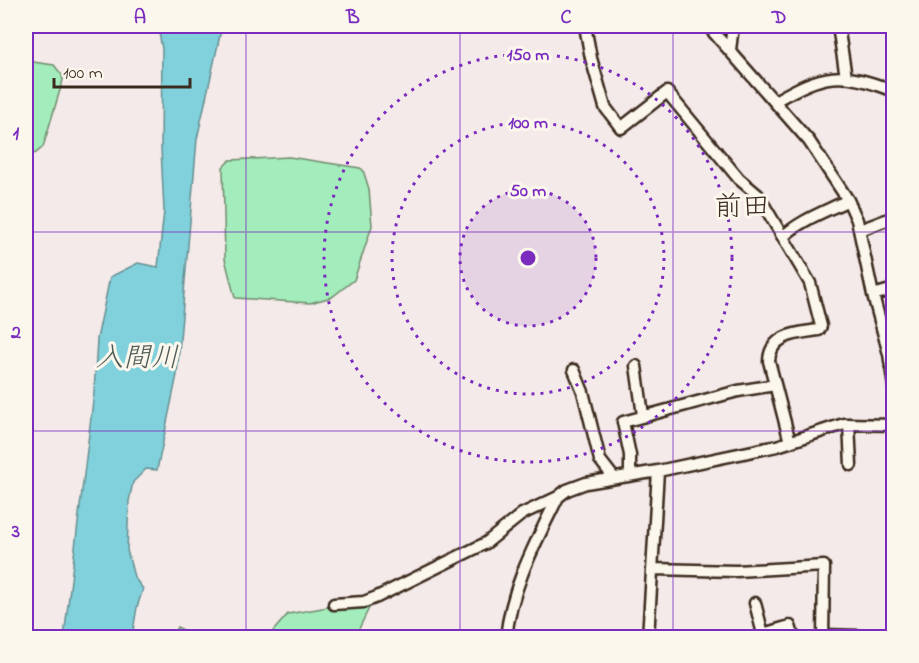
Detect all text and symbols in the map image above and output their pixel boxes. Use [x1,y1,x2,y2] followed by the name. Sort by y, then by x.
[134,4,146,33] text: A
[345,4,360,33] text: B
[561,4,572,33] text: C
[771,4,786,33] text: D
[507,43,549,69] text: 150 m
[54,51,190,89] scale bar
[63,61,103,87] text: 100 m
[508,111,548,137] text: 100 m
[13,120,20,149] text: 1
[510,179,546,205] text: 50 m
[714,188,770,229] district label: 前田
[518,248,538,268] centre of rings
[10,319,21,348] text: 2
[95,339,179,380] water label: 入間川
[11,518,20,547] text: 3

